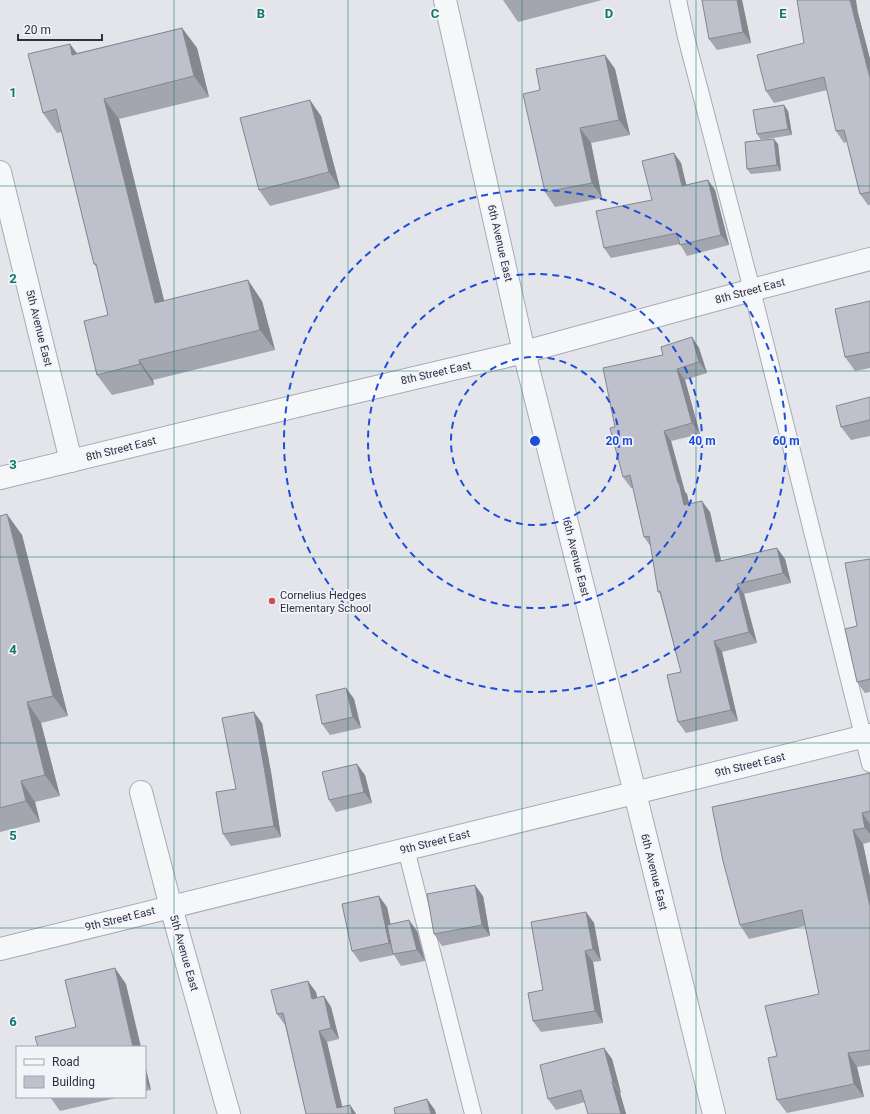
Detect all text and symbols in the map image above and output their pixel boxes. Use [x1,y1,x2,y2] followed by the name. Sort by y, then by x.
[257,6,265,21] text: B
[431,6,440,21] text: C
[605,6,613,21] text: D
[779,6,787,21] text: E
[18,16,102,42] scale bar
[24,23,51,37] text: 20 m
[9,85,17,100] text: 1
[485,203,515,283] street label: 6th Avenue East
[9,271,17,286] text: 2
[714,275,787,307] street label: 8th Street East
[23,288,55,368] street label: 5th Avenue East
[400,358,473,387] street label: 8th Street East
[85,434,158,464] street label: 8th Street East
[528,434,542,448] centre of rings
[605,434,633,448] text: 20 m
[688,434,716,448] text: 40 m
[772,434,800,448] text: 60 m
[9,457,17,472] text: 3
[560,518,592,598] street label: 6th Avenue East
[280,589,371,615] place label: Cornelius Hedges Elementary School
[267,596,277,606] marker: Cornelius Hedges Elementary School
[9,642,17,657] text: 4
[714,750,787,780] street label: 9th Street East
[399,827,472,857] street label: 9th Street East
[9,828,17,843] text: 5
[638,832,670,912] street label: 6th Avenue East
[84,904,157,934] street label: 9th Street East
[167,913,201,993] street label: 5th Avenue East
[9,1014,17,1029] text: 6
[16,1046,146,1098] legend
[52,1055,80,1069] text: Road
[52,1075,95,1089] text: Building

